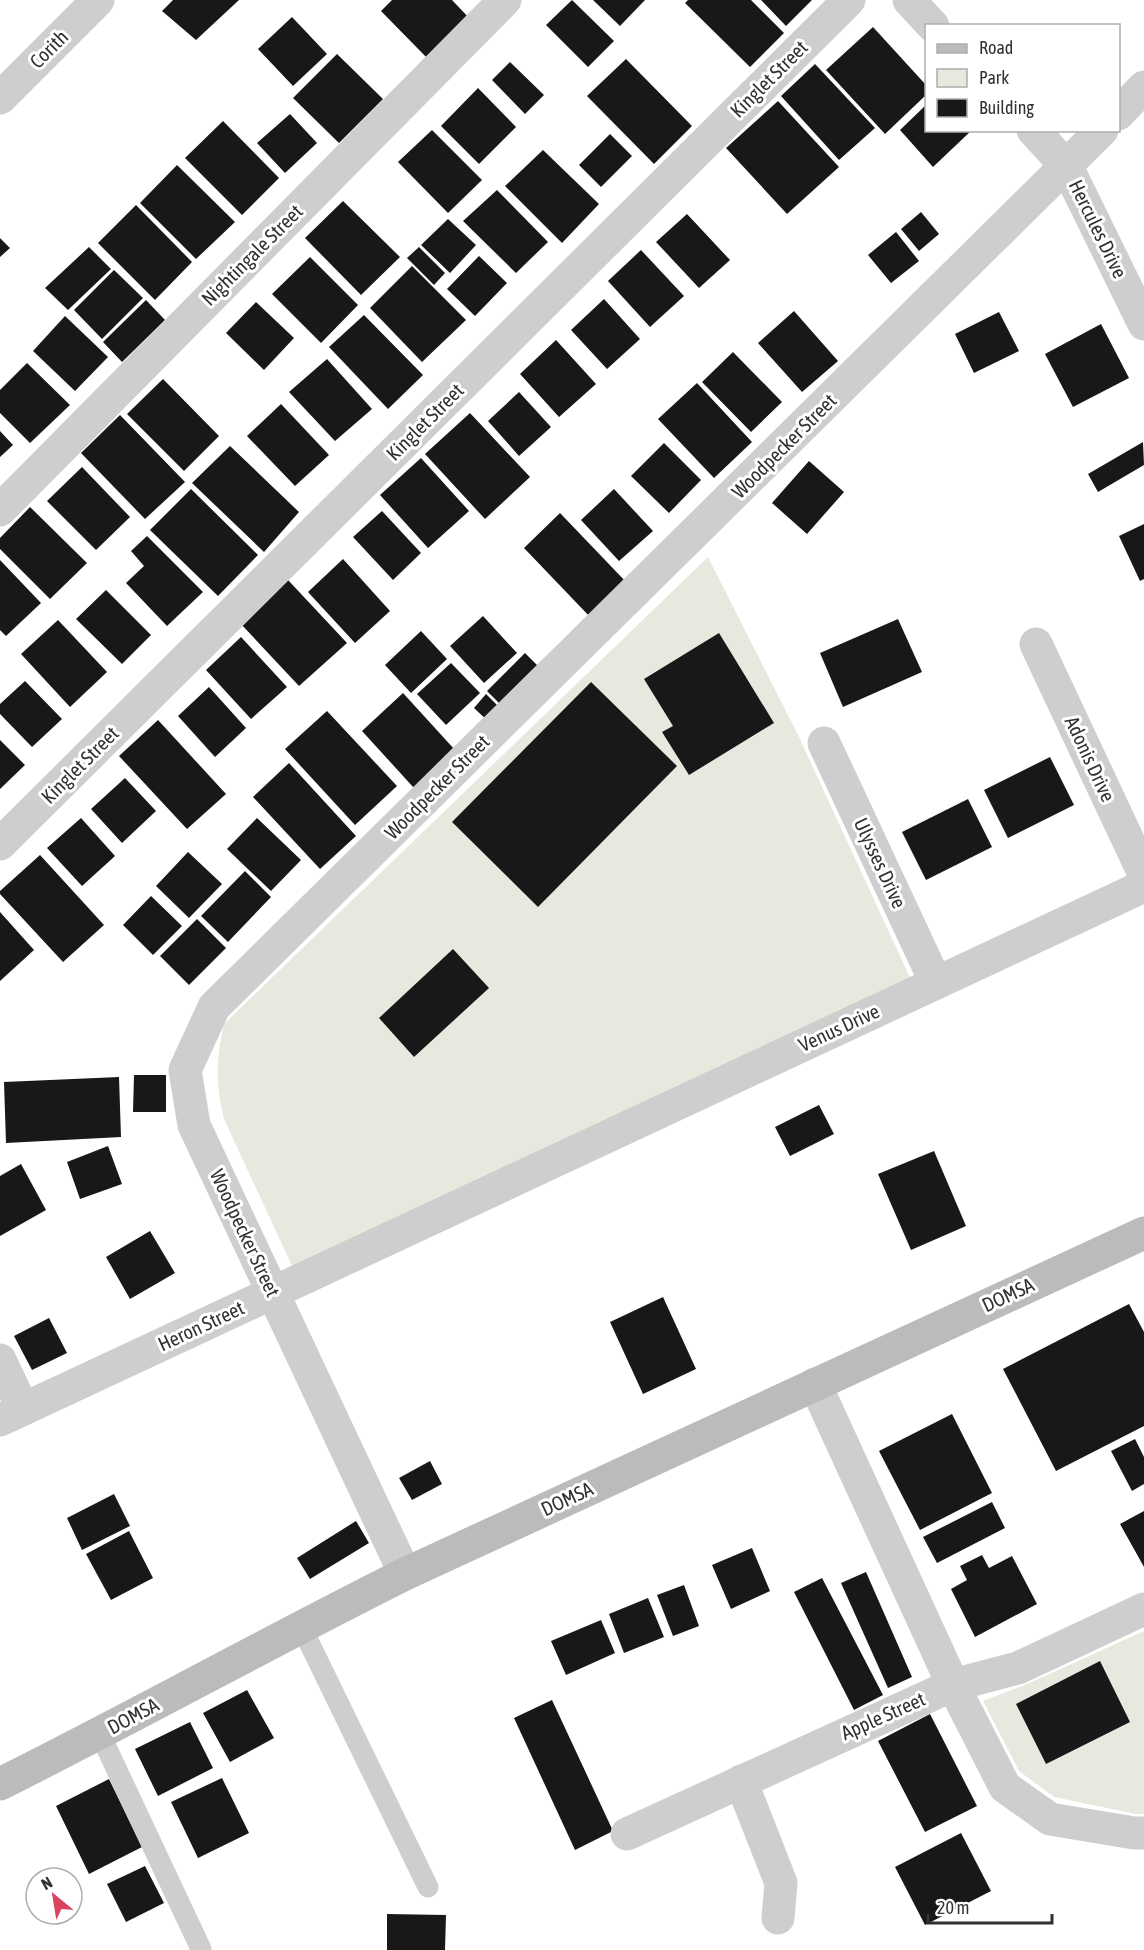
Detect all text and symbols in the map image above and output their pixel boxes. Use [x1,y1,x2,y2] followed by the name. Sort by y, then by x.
[925,24,1120,132] legend
[25,25,72,72] street label: Corith
[725,35,812,122] street label: Kinglet Street
[979,37,1013,58] text: Road
[979,67,1009,88] text: Park
[979,97,1034,118] text: Building
[1065,176,1132,282] street label: Hercules Drive
[196,199,307,310] street label: Nightingale Street
[381,378,468,465] street label: Kinglet Street
[727,389,841,503] street label: Woodpecker Street
[1061,712,1120,805] street label: Adonis Drive
[36,721,123,808] street label: Kinglet Street
[380,730,494,844] street label: Woodpecker Street
[850,814,911,912] street label: Ulysses Drive
[795,999,883,1056] street label: Venus Drive
[206,1165,285,1300] street label: Woodpecker Street
[978,1273,1038,1316] street label: DOMSA
[154,1296,248,1355] street label: Heron Street
[537,1477,597,1520] street label: DOMSA
[837,1687,929,1744] street label: Apple Street
[103,1693,162,1739] street label: DOMSA
[24,1866,84,1926] north arrow
[38,1873,55,1893] text: N
[928,1887,1052,1925] scale bar
[937,1897,969,1918] text: 20 m

